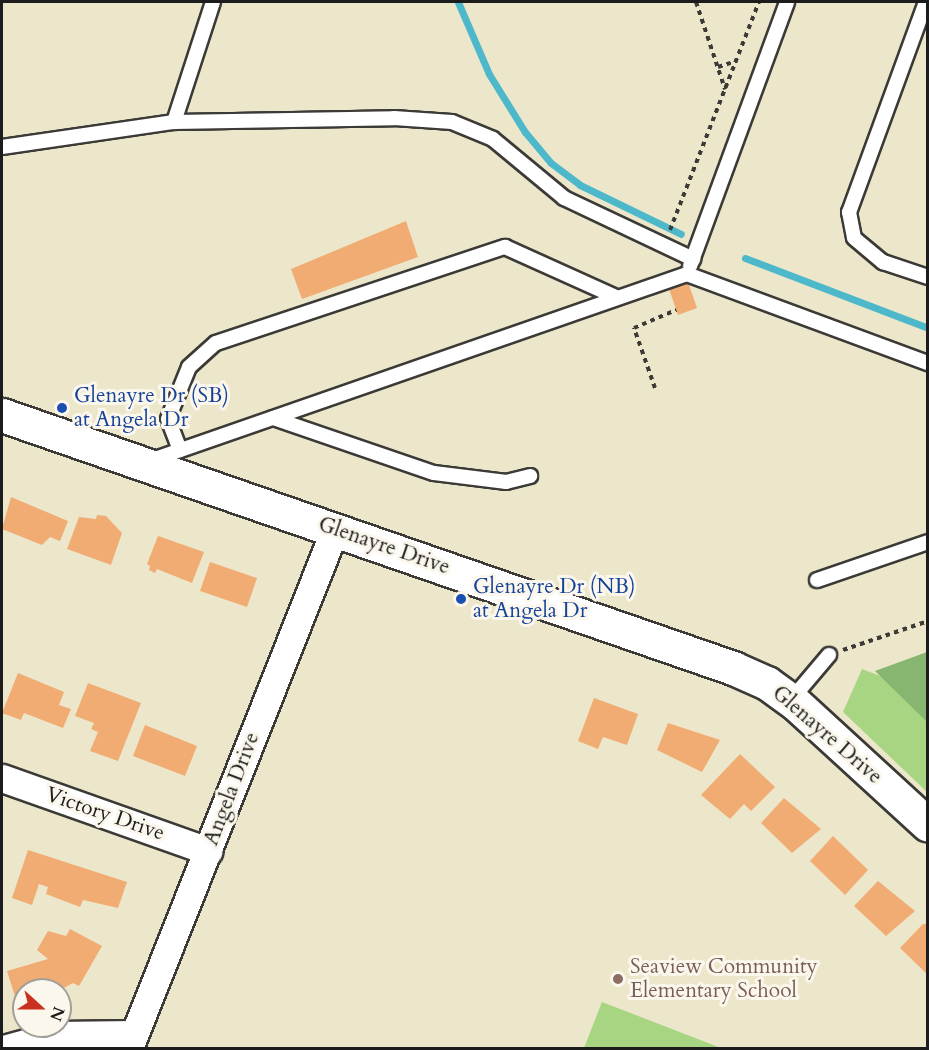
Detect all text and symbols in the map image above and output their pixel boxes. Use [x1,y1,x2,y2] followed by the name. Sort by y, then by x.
[74,383,229,433] place label: Glenayre Dr (SB) at Angela Dr
[55,401,69,415] marker: Glenayre Dr (SB) at Angela Dr
[315,512,453,580] street label: Glenayre Drive
[473,574,635,624] place label: Glenayre Dr (NB) at Angela Dr
[454,592,468,606] marker: Glenayre Dr (NB) at Angela Dr
[767,680,887,790] street label: Glenayre Drive
[199,729,265,849] street label: Angela Drive
[42,782,168,846] street label: Victory Drive
[630,954,818,1004] place label: Seaview Community Elementary School
[611,972,625,986] marker: Seaview Community Elementary School
[12,978,72,1038] north arrow
[44,1003,70,1024] text: N

